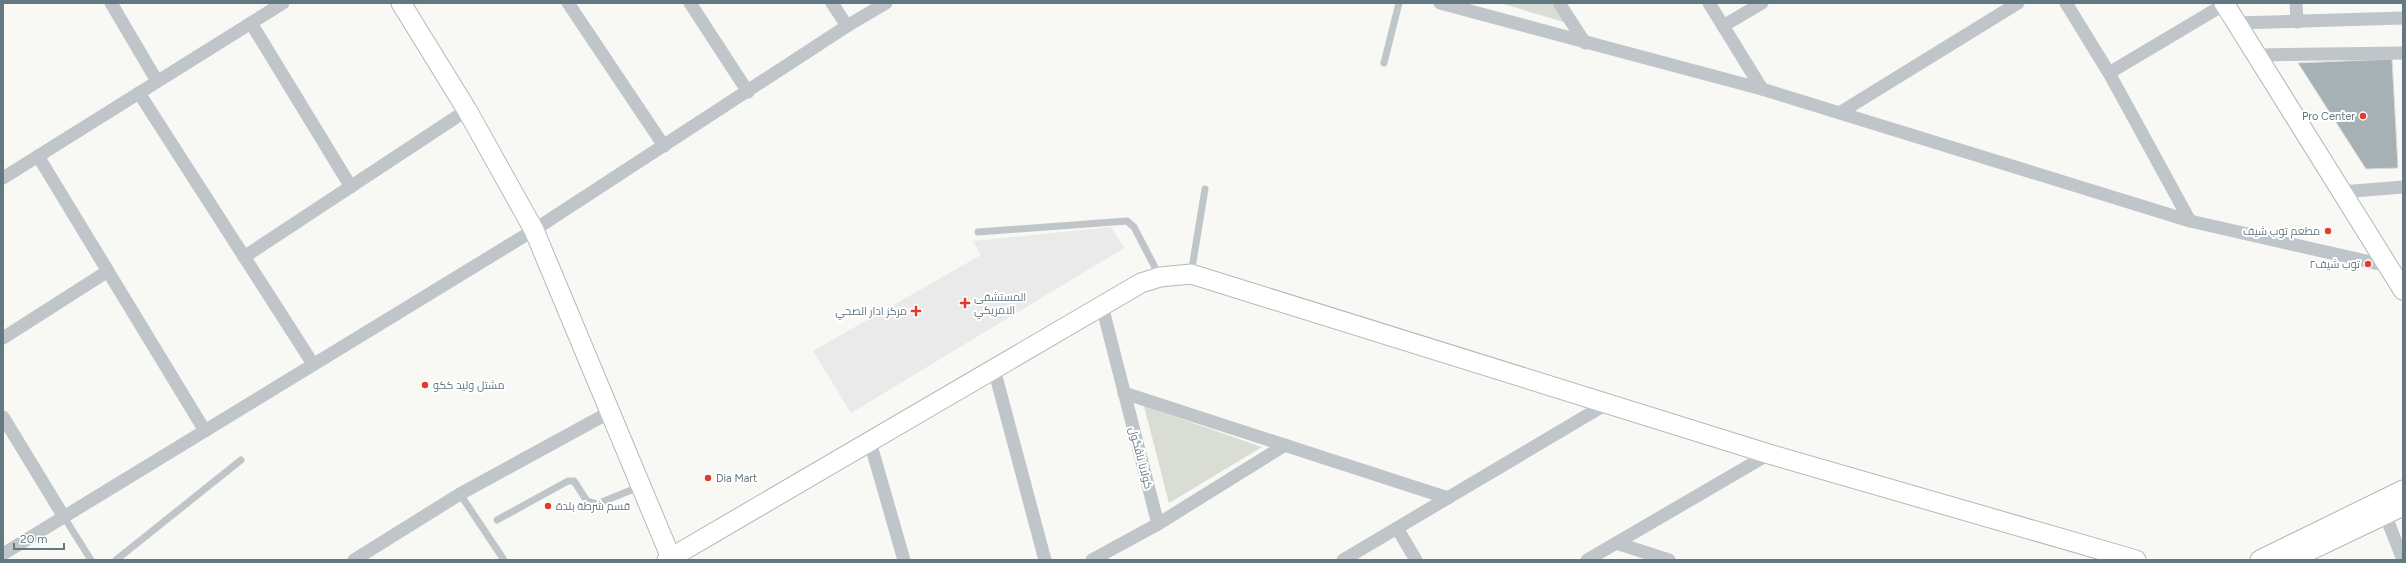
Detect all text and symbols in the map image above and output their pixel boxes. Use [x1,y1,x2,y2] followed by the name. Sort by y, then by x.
[2302,110,2355,123] place label: Pro Center
[2358,111,2368,121] marker: Pro Center
[2243,225,2320,239] place label: مطعم توب شيف
[2323,226,2333,236] marker: مطعم توب شيف
[2310,258,2360,271] place label: توب شيف٢
[2363,259,2373,269] marker: توب شيف٢
[974,291,1026,319] place label: المستشفى الامريكي
[959,297,971,309] marker: المستشفى الامريكي
[835,305,907,320] place label: مركز ادار الصحي
[910,305,922,317] marker: مركز ادار الصحي
[433,379,505,392] place label: مشتل وليد ككو
[420,380,430,390] marker: مشتل وليد ككو
[1126,426,1155,491] street label: کولانا ناڤگول
[716,472,757,485] place label: Dia Mart
[703,473,713,483] marker: Dia Mart
[556,500,630,514] place label: قسم شرطة بلدة
[543,501,553,511] marker: قسم شرطة بلدة
[14,525,64,551] scale bar
[20,532,48,546] text: 20 m

